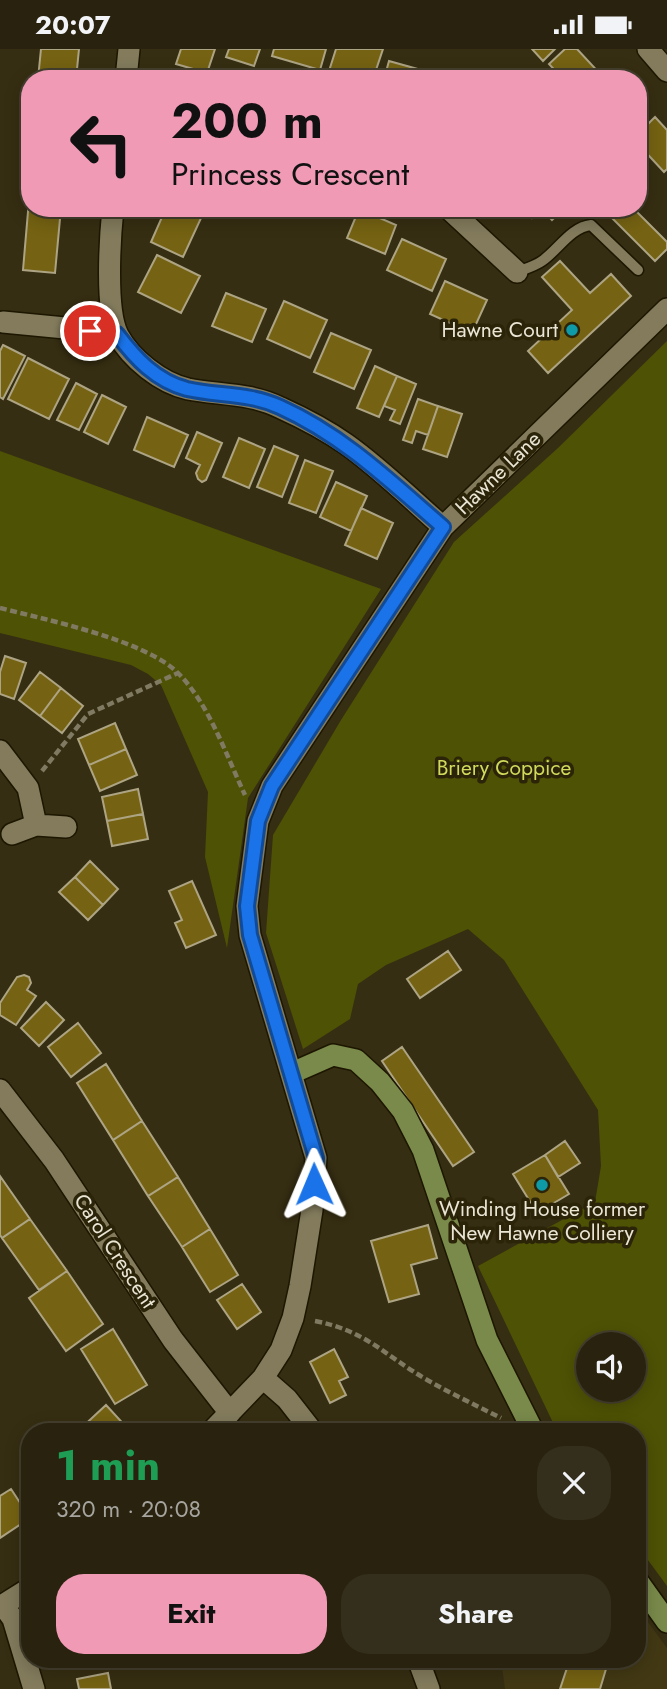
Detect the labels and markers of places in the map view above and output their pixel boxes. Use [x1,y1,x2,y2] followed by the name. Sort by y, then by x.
[60,301,120,361] pin
[441,315,558,345] place label: Hawne Court
[564,322,580,338] marker: Hawne Court
[534,1177,550,1193] marker: Winding House former New Hawne Colliery
[439,1194,646,1248] place label: Winding House former New Hawne Colliery

